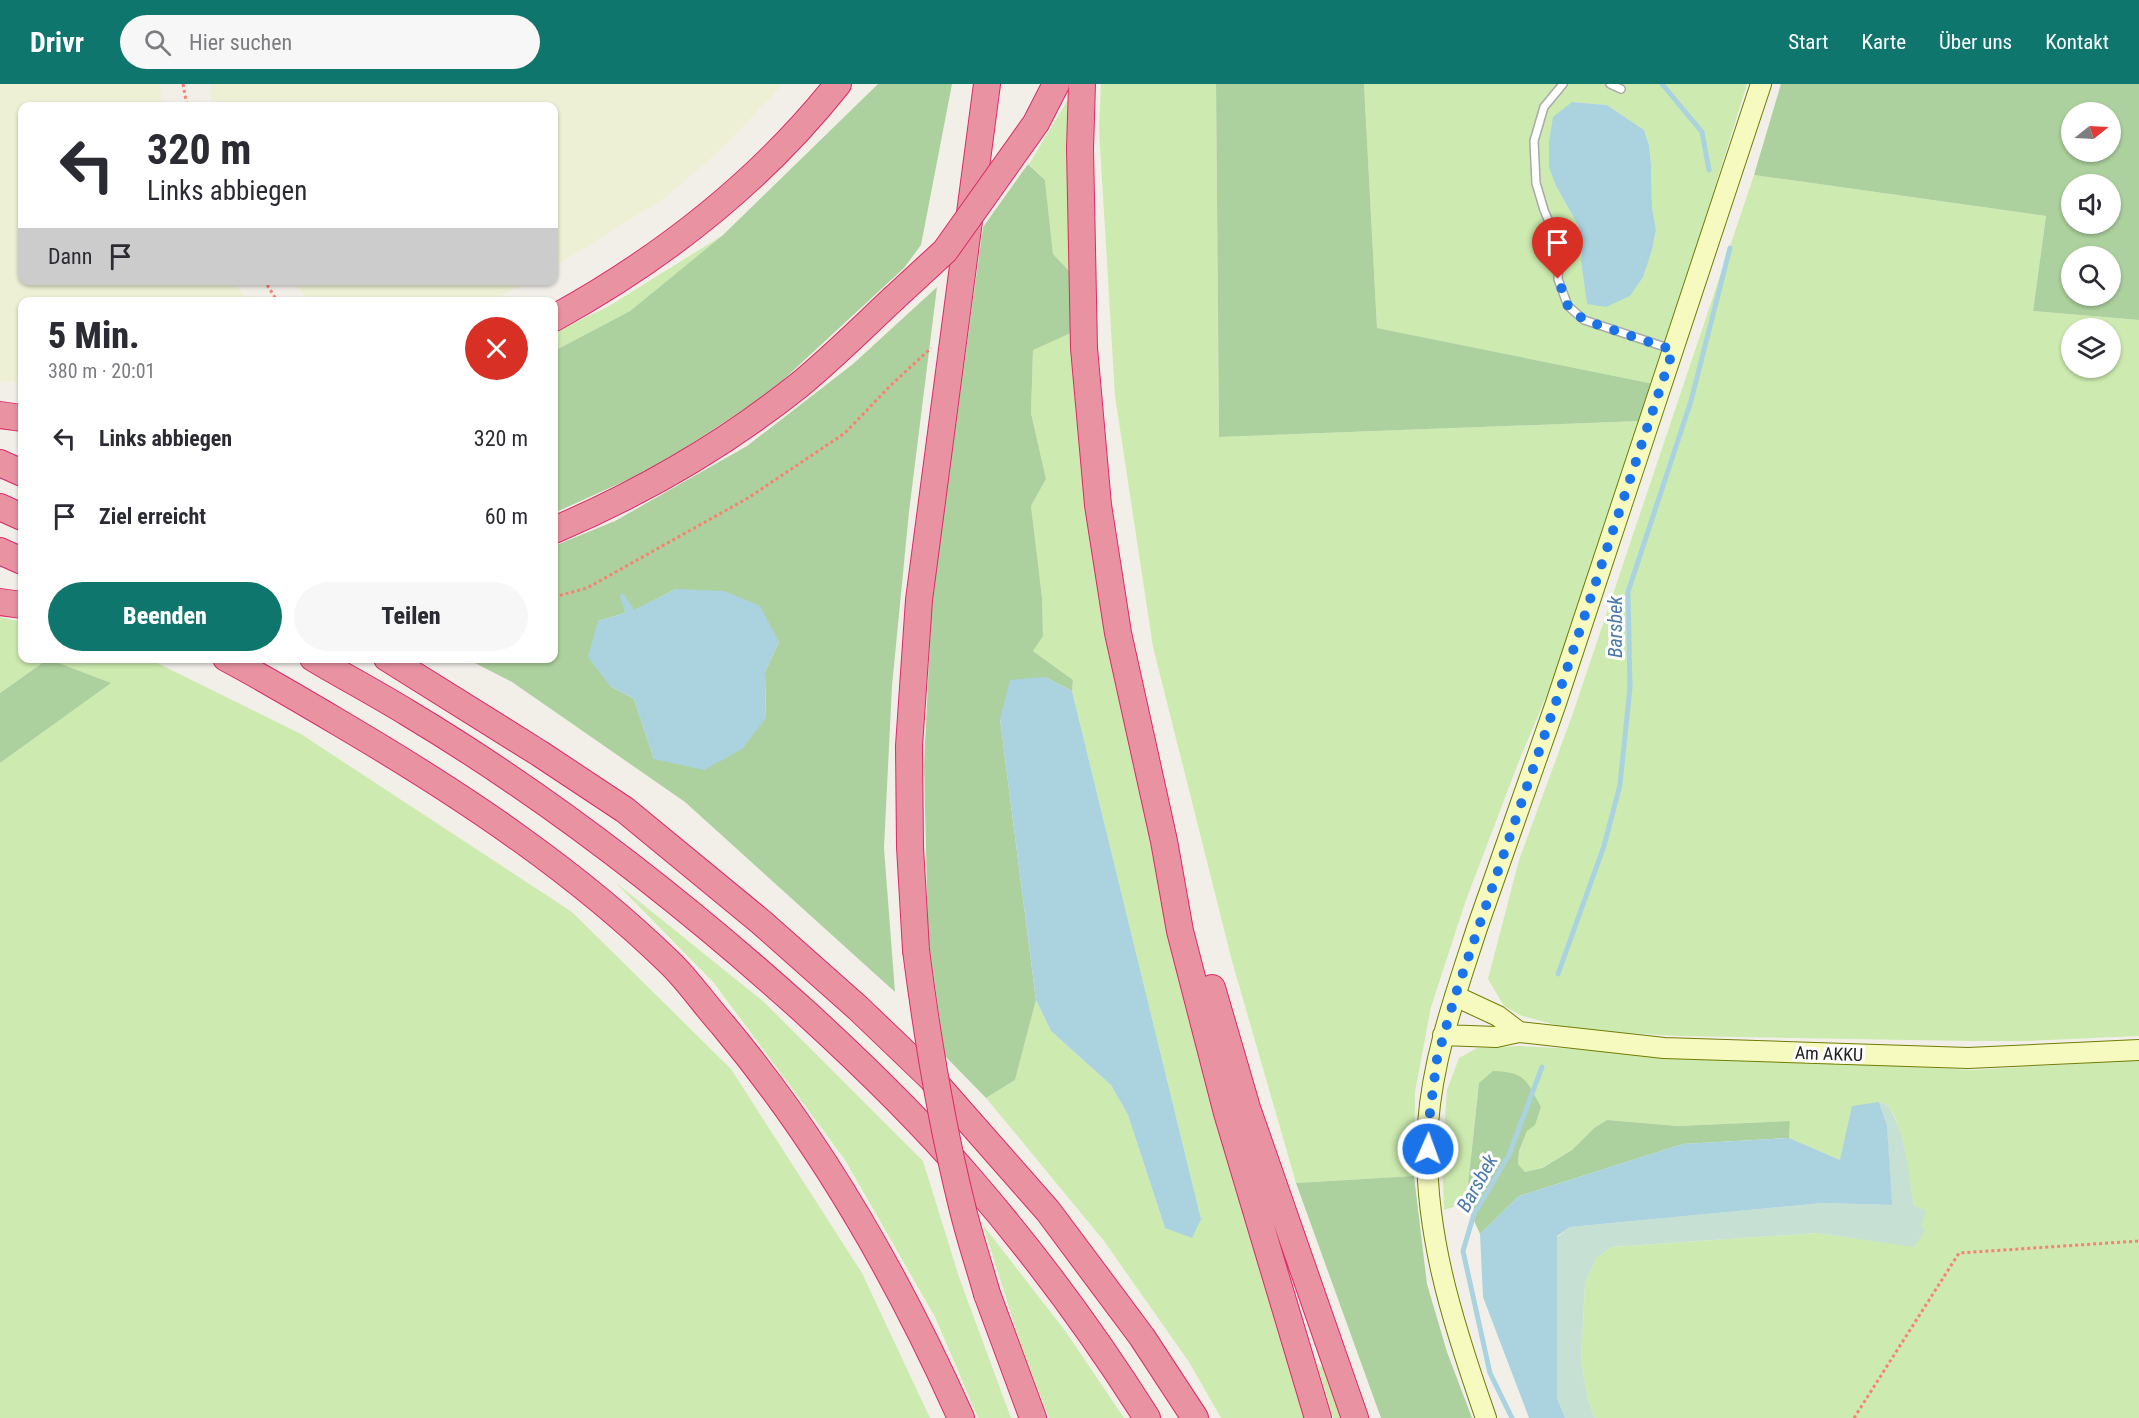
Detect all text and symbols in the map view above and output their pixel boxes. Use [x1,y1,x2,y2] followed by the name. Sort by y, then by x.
[120,15,540,69] search box
[30,26,84,59] text: Drivr
[141,26,174,59] icon: search
[189,30,292,55] text: Hier suchen
[1788,30,1829,54] text: Start
[1862,30,1906,54] text: Karte
[1939,30,2012,54] text: Über uns
[2045,30,2109,54] text: Kontakt
[2061,102,2121,162] north arrow
[2061,102,2121,378] map controls
[147,125,252,174] text: 320 m
[48,126,126,204] icon: left
[2061,174,2121,234] button: sound
[147,175,307,207] text: Links abbiegen
[1532,217,1583,279] pin
[1541,226,1574,259] icon: arrive
[104,240,137,273] icon: arrive
[48,244,92,269] text: Dann
[2061,246,2121,306] button: search
[48,315,140,357] text: 5 Min.
[465,317,528,380] button: close
[2061,318,2121,378] button: layers
[48,359,155,383] text: 380 m · 20:01
[48,422,81,455] icon: left
[99,426,232,451] text: Links abbiegen
[474,426,528,451] text: 320 m
[48,500,81,533] icon: arrive
[99,504,206,529] text: Ziel erreicht
[485,504,528,529] text: 60 m
[48,582,282,651] button: Beenden
[294,582,528,651] button: Teilen
[1603,595,1627,658] water label: Barsbek
[1795,1042,1863,1065] street label: Am AKKU
[1396,1117,1460,1181] position arrow
[1451,1149,1503,1216] water label: Barsbek

